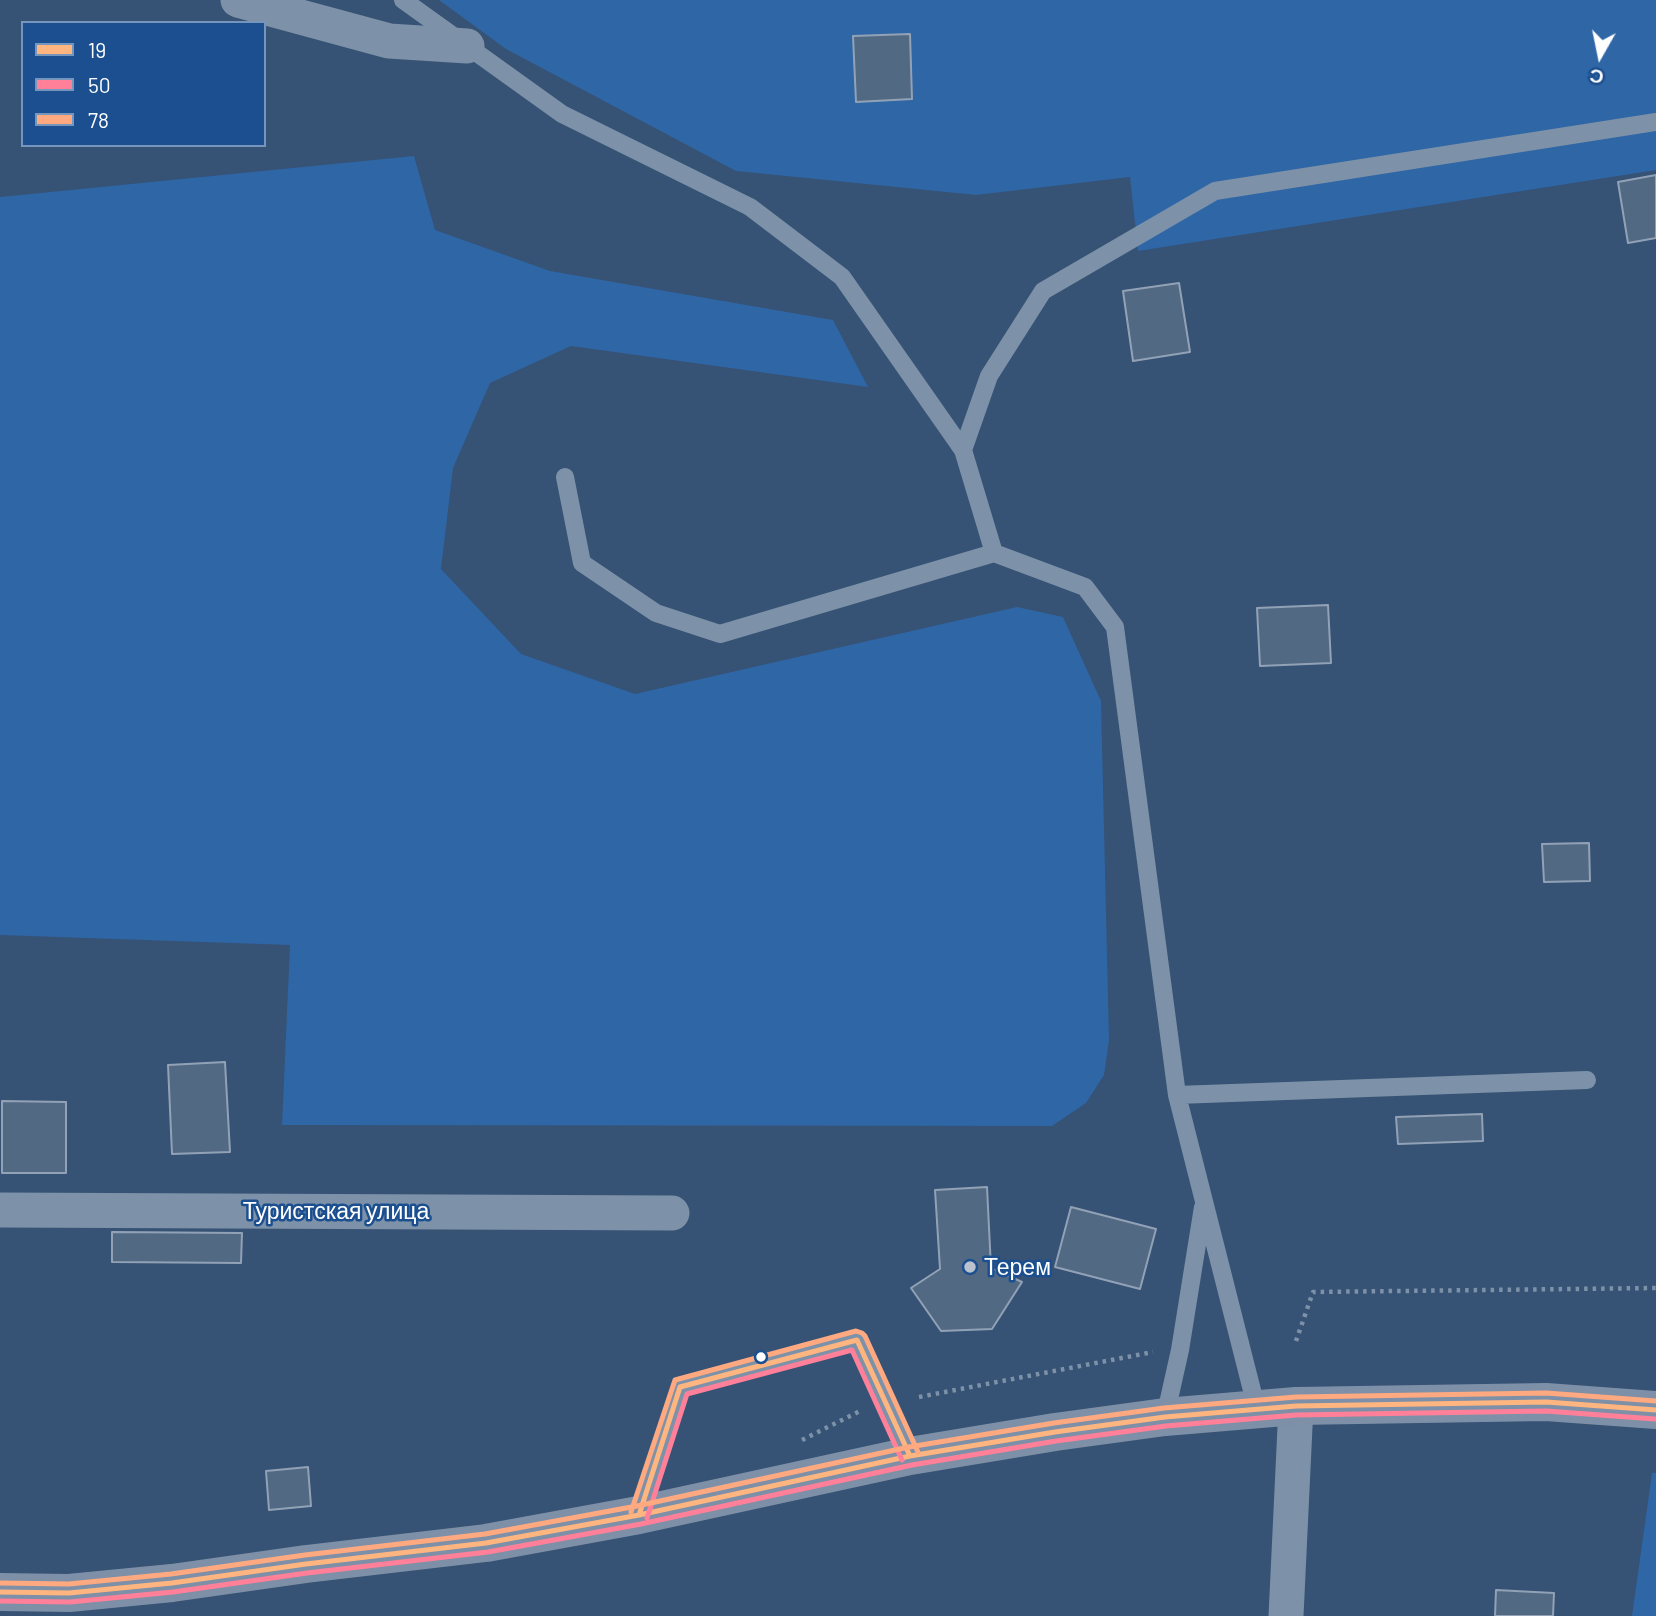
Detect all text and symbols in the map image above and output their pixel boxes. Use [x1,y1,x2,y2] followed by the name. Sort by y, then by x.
[21,21,266,147] legend
[1565,21,1635,91] north arrow
[88,37,106,62] text: 19
[1588,65,1605,90] text: С
[88,72,111,97] text: 50
[88,107,109,132] text: 78
[243,1197,429,1225] street label: Туристская улица
[984,1253,1051,1281] place label: Терем
[962,1259,978,1275] marker: Терем
[754,1350,768,1364] unlabelled marker

